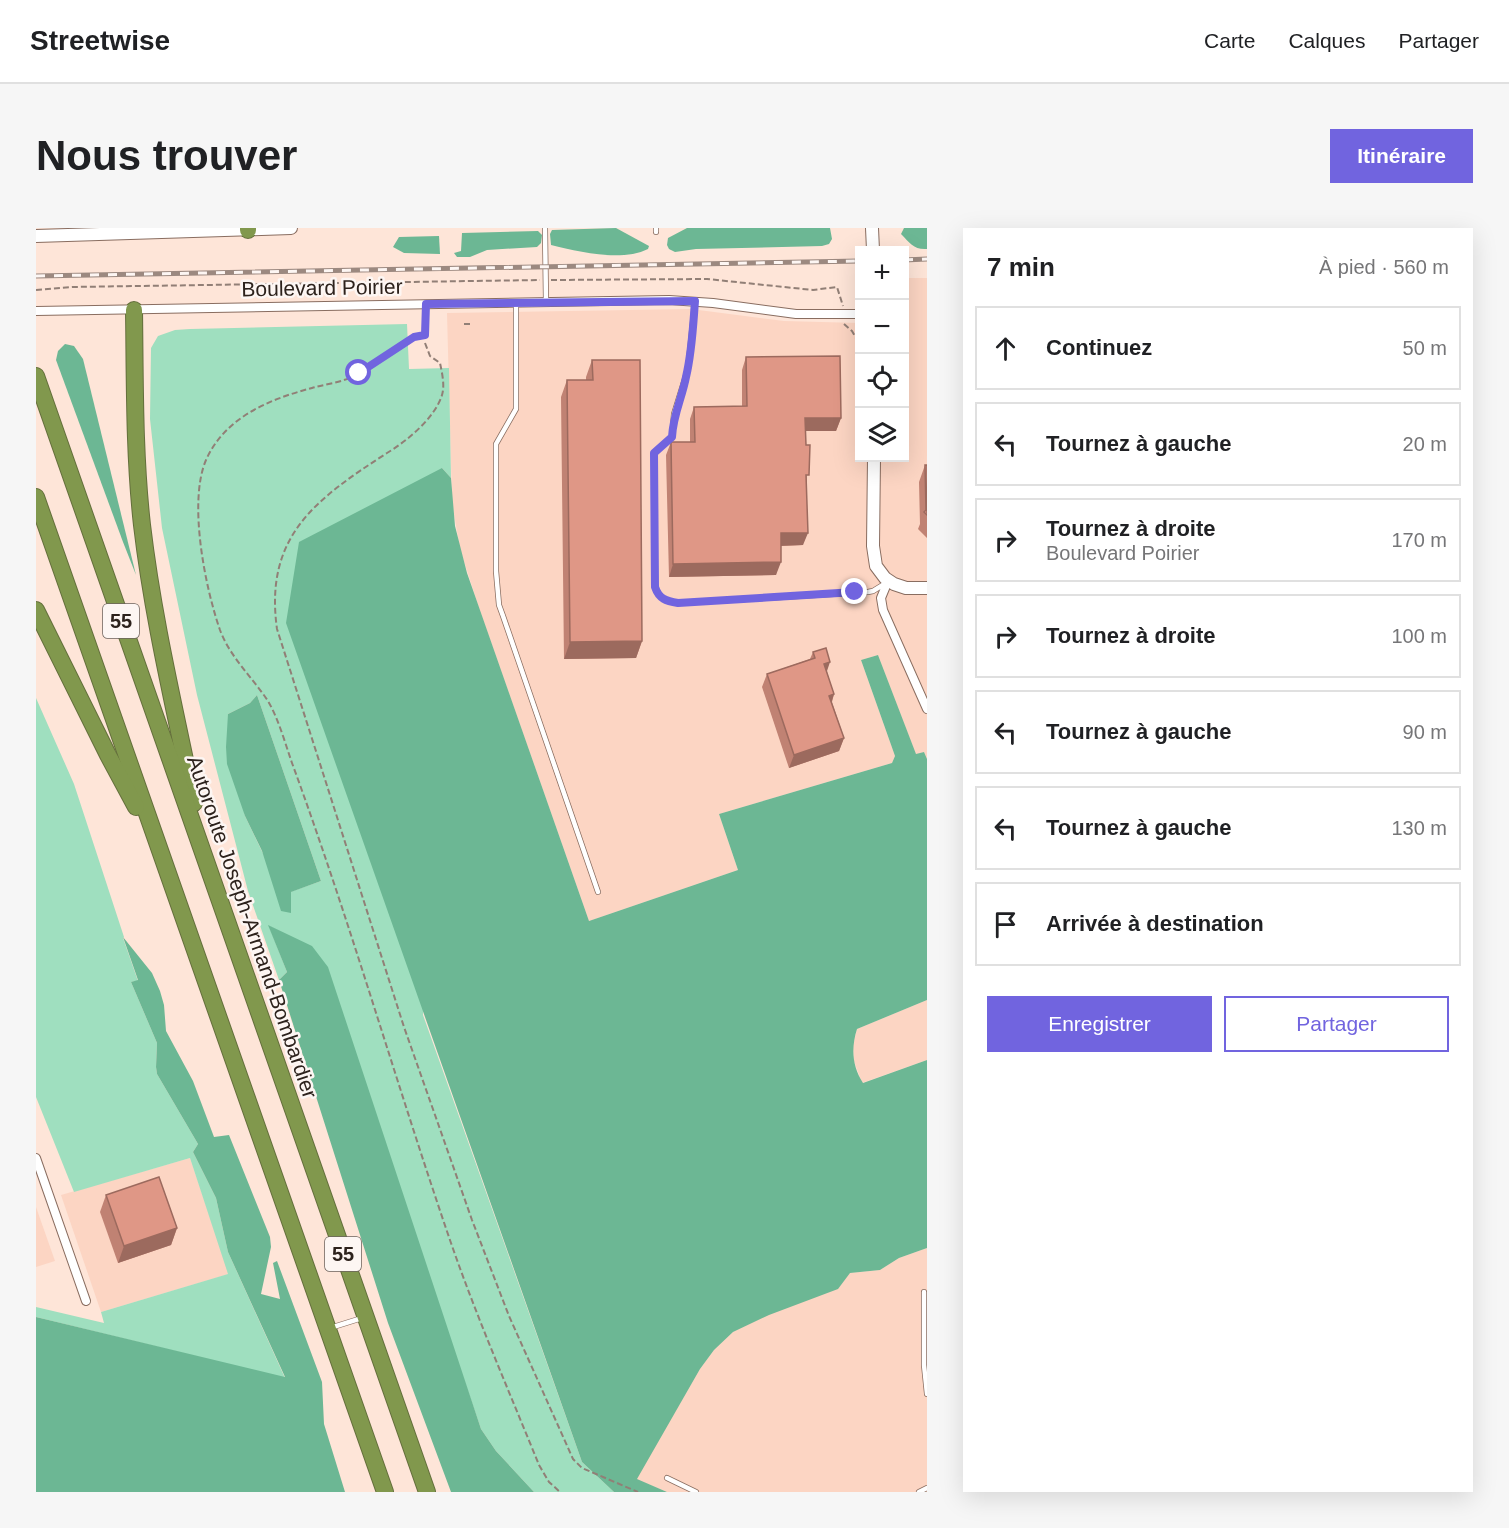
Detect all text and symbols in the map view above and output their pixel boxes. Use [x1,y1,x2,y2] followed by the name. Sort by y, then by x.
[30,25,170,56] text: Streetwise
[1204,29,1255,52] text: Carte
[1288,29,1365,52] text: Calques
[1398,29,1479,52] text: Partager
[1330,129,1473,183] button: Itinéraire
[36,132,297,179] text: Nous trouver
[855,246,909,462] map controls
[855,246,909,300] button: +
[987,252,1055,282] text: 7 min
[1319,256,1449,278] text: À pied · 560 m
[241,275,403,300] street label: Boulevard Poirier
[855,300,909,354] button: −
[989,332,1022,365] icon: ahead
[1046,335,1152,360] text: Continuez
[1403,337,1447,359] text: 50 m
[855,354,909,408] button: locate
[345,359,371,385] route start
[855,408,909,462] button: layers
[989,428,1022,461] icon: left
[1046,431,1231,456] text: Tournez à gauche
[1403,433,1447,455] text: 20 m
[1046,516,1216,541] text: Tournez à droite
[989,524,1022,557] icon: right
[1391,529,1447,551] text: 170 m
[1046,542,1199,564] text: Boulevard Poirier
[841,578,867,604] route end
[103,604,139,638] road number: 55
[989,620,1022,653] icon: right
[1046,623,1216,648] text: Tournez à droite
[1391,625,1447,647] text: 100 m
[989,716,1022,749] icon: left
[1046,719,1231,744] text: Tournez à gauche
[1403,721,1447,743] text: 90 m
[183,753,322,1101] street label: Autoroute Joseph-Armand-Bombardier
[989,812,1022,845] icon: left
[1046,815,1231,840] text: Tournez à gauche
[1391,817,1447,839] text: 130 m
[989,908,1022,941] icon: arrive
[1046,911,1264,936] text: Arrivée à destination
[987,996,1212,1052] button: Enregistrer
[1224,996,1449,1052] button: Partager
[325,1237,361,1271] road number: 55

